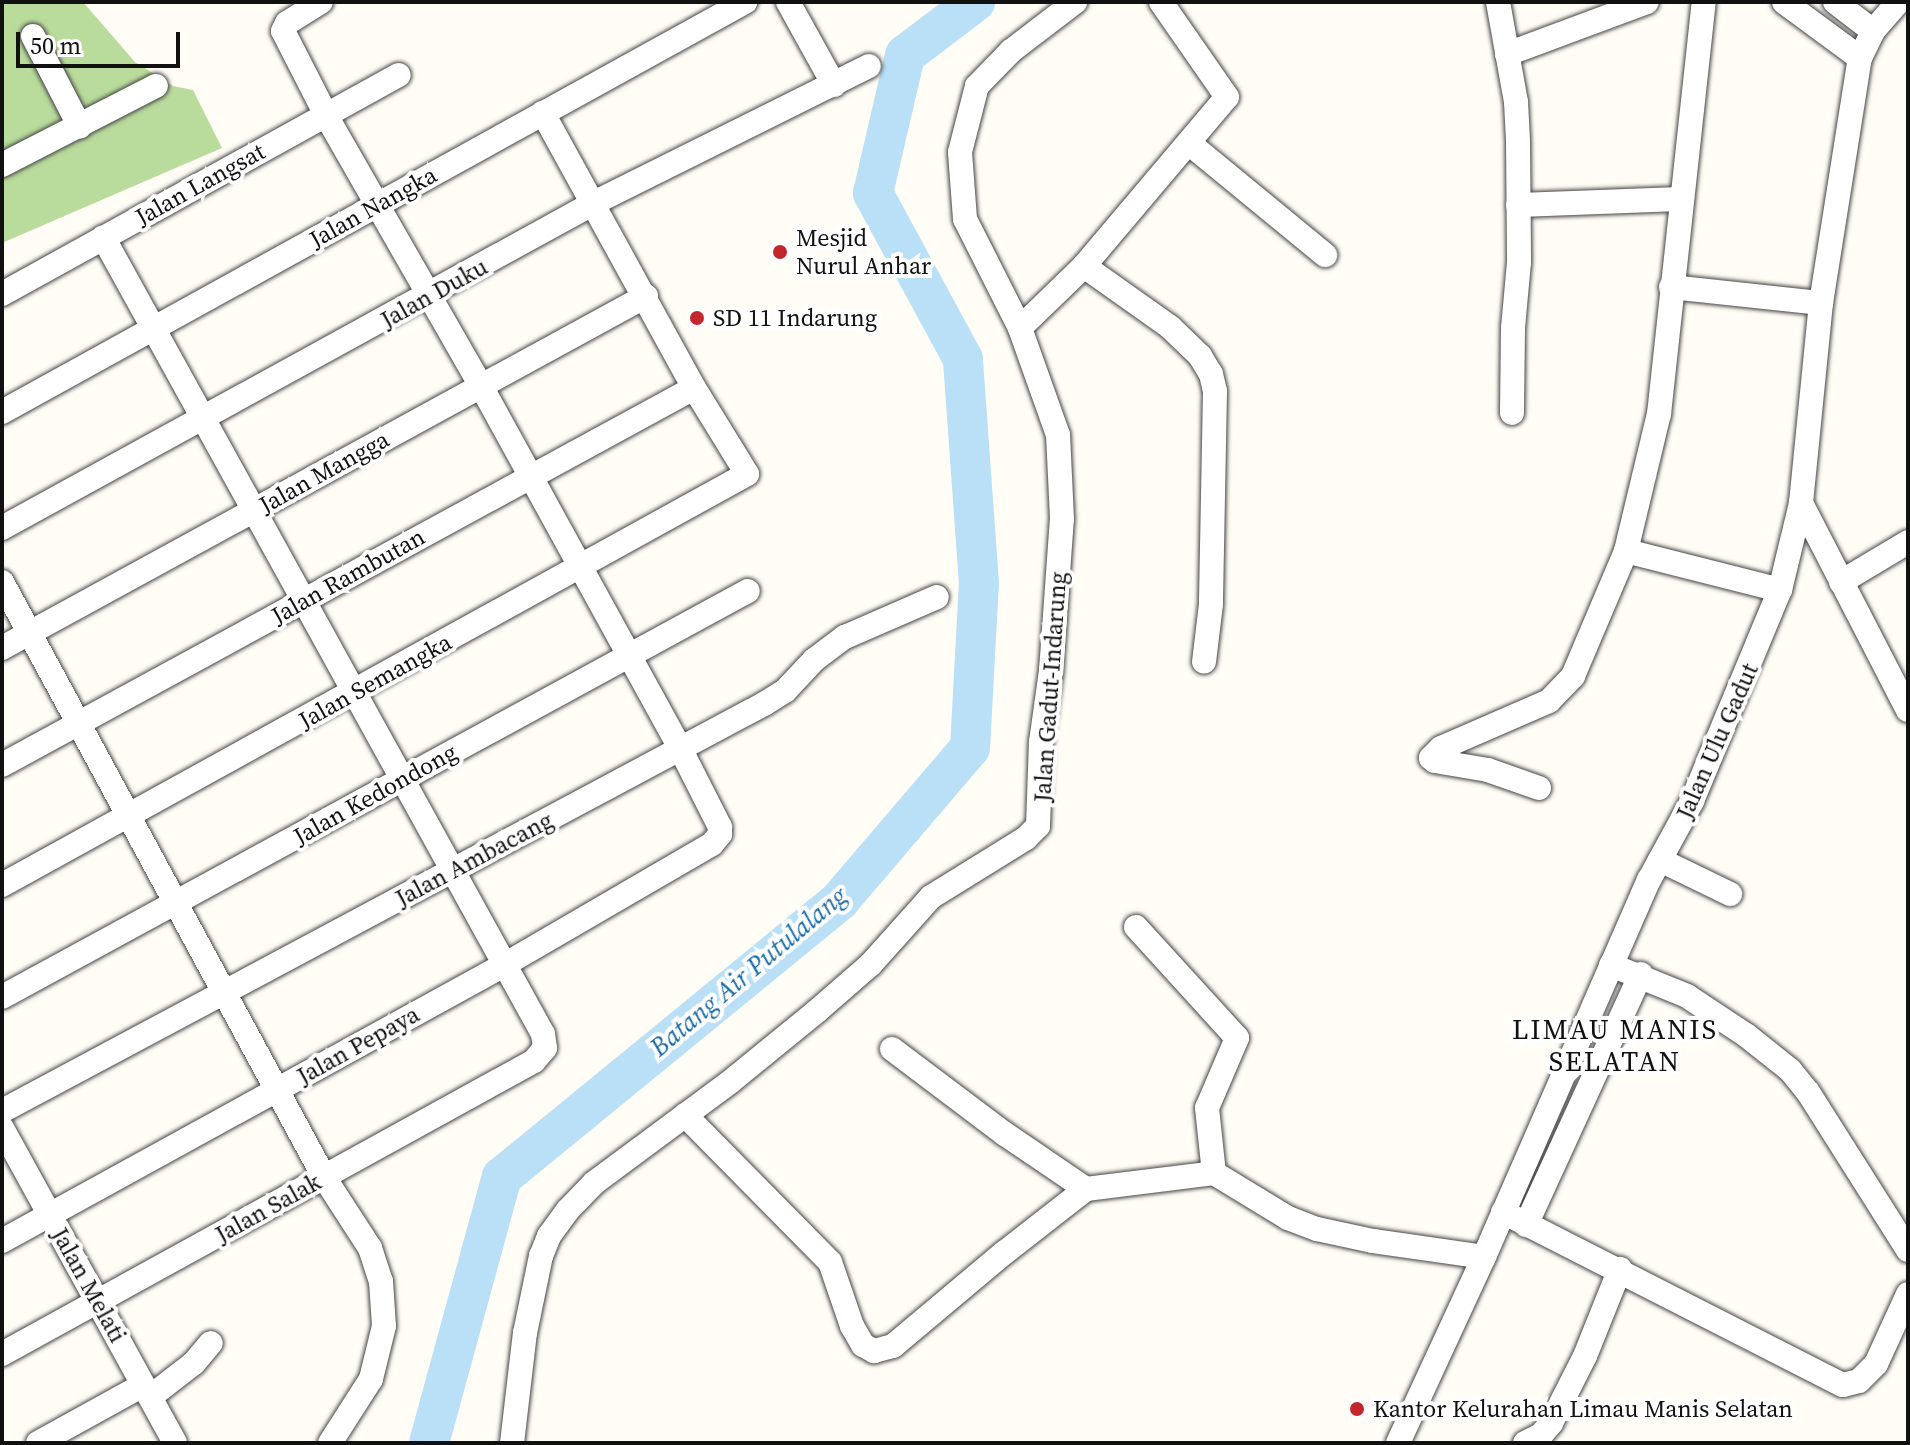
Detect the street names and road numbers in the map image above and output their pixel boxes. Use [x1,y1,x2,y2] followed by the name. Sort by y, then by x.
[130,137,270,231] street label: Jalan Langsat
[304,160,442,254] street label: Jalan Nangka
[375,252,493,334] street label: Jalan Duku
[254,425,394,519] street label: Jalan Mangga
[266,522,430,630] street label: Jalan Rambutan
[1028,571,1072,803] street label: Jalan Gadut-Indarung
[294,627,456,735] street label: Jalan Semangka
[1670,659,1764,823] street label: Jalan Ulu Gadut
[288,737,462,851] street label: Jalan Kedondong
[390,805,558,913] street label: Jalan Ambacang
[292,1000,424,1090] street label: Jalan Pepaya
[210,1167,326,1249] street label: Jalan Salak
[46,1222,132,1348] street label: Jalan Melati

